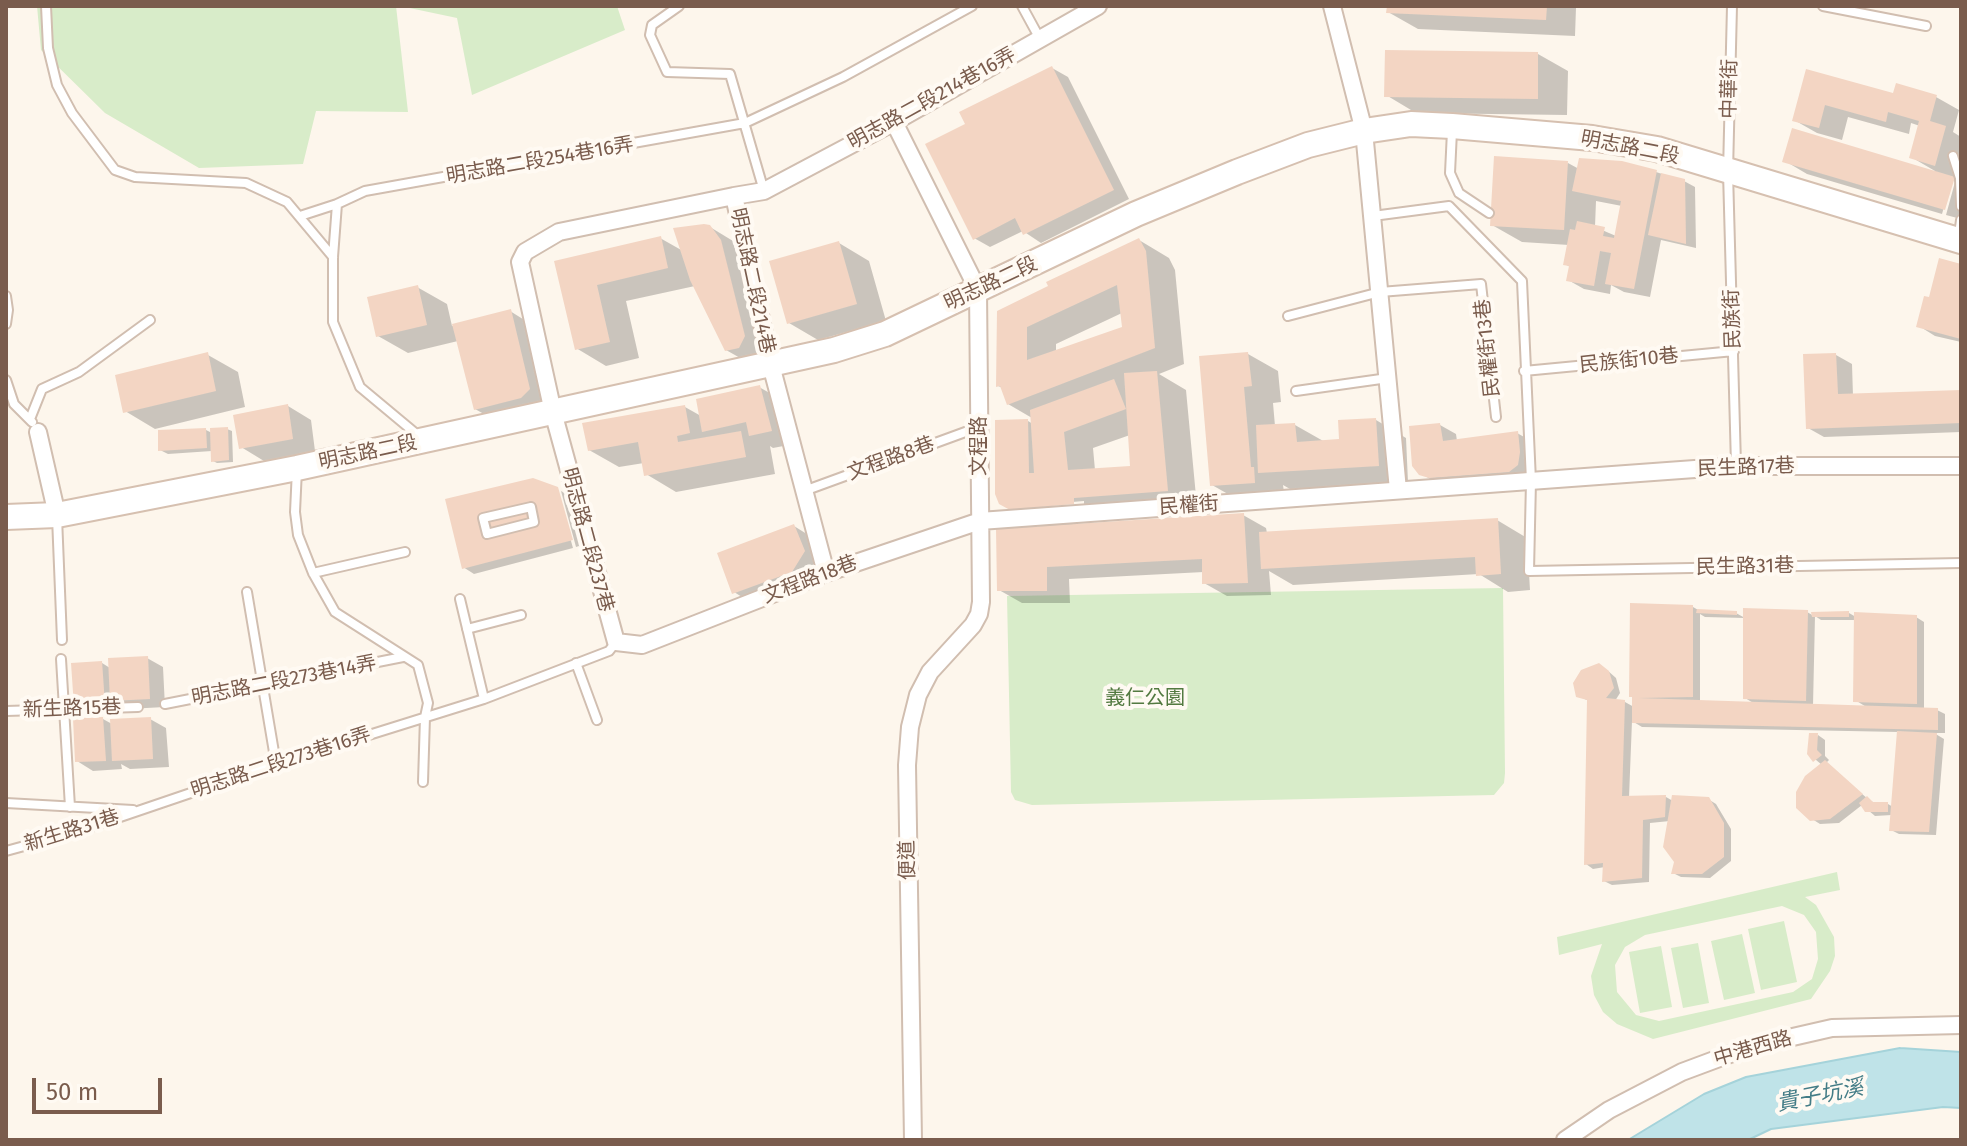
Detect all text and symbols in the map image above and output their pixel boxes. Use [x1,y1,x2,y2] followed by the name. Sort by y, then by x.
[844,43,1020,155] street label: 明志路二段214巷16弄
[1717,59,1743,119] street label: 中華街
[1579,127,1681,169] street label: 明志路二段
[444,133,636,189] street label: 明志路二段254巷16弄
[725,206,779,356] street label: 明志路二段214巷
[941,252,1041,316] street label: 明志路二段
[1720,289,1746,349] street label: 民族街
[1471,298,1505,398] street label: 民權街13巷
[1578,344,1680,378] street label: 民族街10巷
[967,416,991,476] street label: 文程路
[317,431,419,475] street label: 明志路二段
[844,432,938,486] street label: 文程路8巷
[1697,454,1795,482] street label: 民生路17巷
[556,465,618,615] street label: 明志路二段237巷
[1158,492,1220,520] street label: 民權街
[759,551,861,609] street label: 文程路18巷
[1696,554,1794,580] street label: 民生路31巷
[190,651,378,711] street label: 明志路二段273巷14弄
[1105,686,1185,710] park label: 義仁公園
[22,695,122,723] street label: 新生路15巷
[188,723,374,803] street label: 明志路二段273巷16弄
[22,805,122,857] street label: 新生路31巷
[896,840,920,880] street label: 便道
[1711,1026,1795,1072] street label: 中港西路
[36,1062,166,1112] scale bar
[1774,1075,1866,1117] water label: 貴子坑溪
[46,1078,98,1106] text: 50 m

